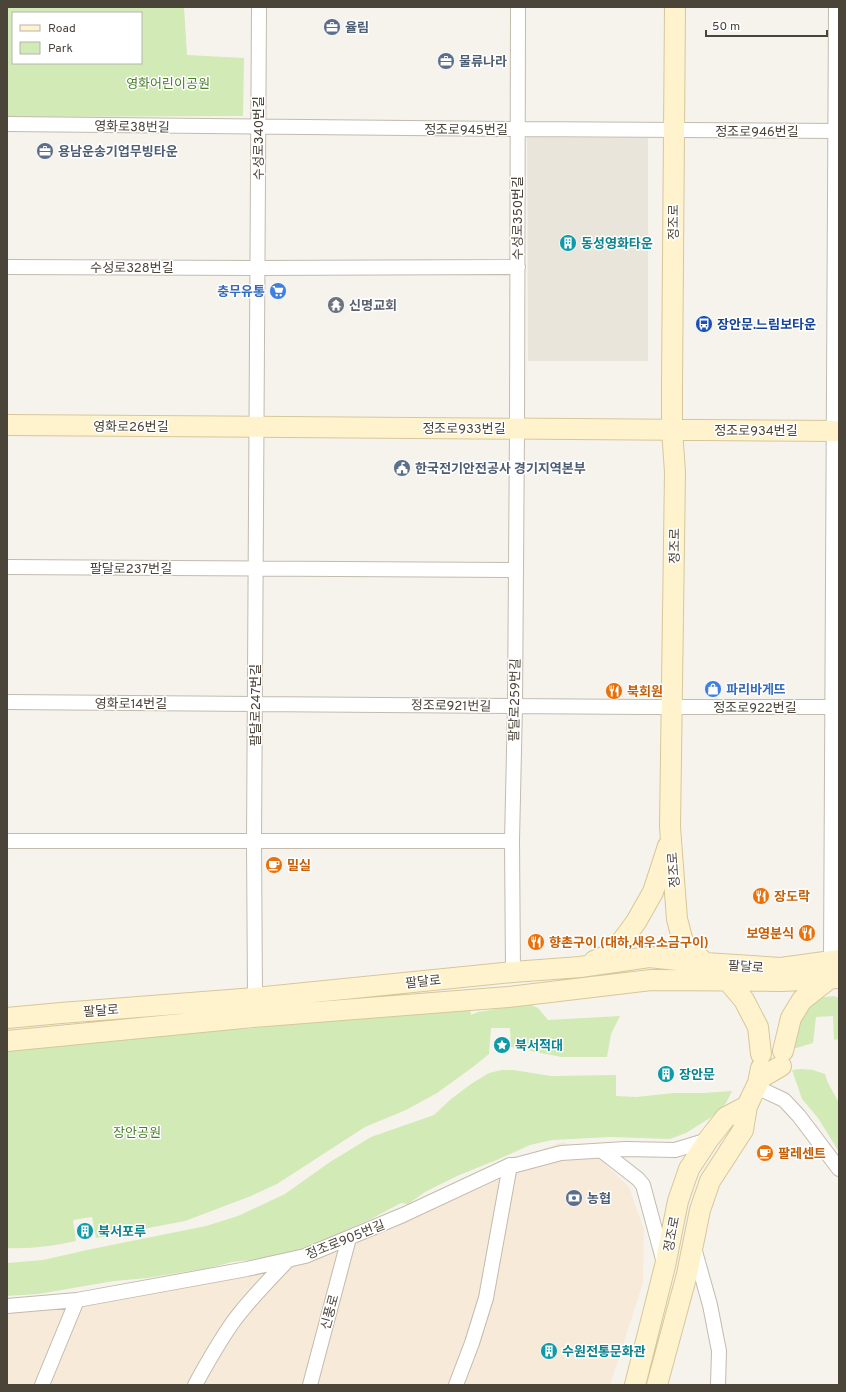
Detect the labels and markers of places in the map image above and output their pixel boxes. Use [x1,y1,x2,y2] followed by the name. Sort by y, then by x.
[322,17,342,37] office icon: 율림
[345,21,369,37] place label: 율림
[436,51,456,71] office icon: 물류나라
[459,55,507,71] place label: 물류나라
[35,141,55,161] office icon: 용남운송기업무빙타운
[58,145,178,161] place label: 용남운송기업무빙타운
[558,233,578,253] building icon: 동성영화타운
[581,237,653,253] place label: 동성영화타운
[268,281,288,301] supermarket icon: 충무유통
[217,285,265,301] place label: 충무유통
[326,295,346,315] temple icon: 신명교회
[349,299,397,315] place label: 신명교회
[694,314,714,334] bus stop icon: 장안문.느림보타운
[717,318,816,334] place label: 장안문.느림보타운
[392,458,412,478] public building icon: 한국전기안전공사 경기지역본부
[415,461,586,478] place label: 한국전기안전공사 경기지역본부
[703,679,723,699] shop icon: 파리바게뜨
[604,681,624,701] restaurant icon: 북회원
[726,683,786,699] place label: 파리바게뜨
[627,685,663,701] place label: 북회원
[264,855,284,875] cafe icon: 밀실
[287,859,311,875] place label: 밀실
[751,886,771,906] restaurant icon: 장도락
[774,890,810,906] place label: 장도락
[797,923,817,943] restaurant icon: 보영분식
[746,927,794,943] place label: 보영분식
[526,932,546,952] restaurant icon: 향촌구이 (대하,새우소금구이)
[549,935,709,952] place label: 향촌구이 (대하,새우소금구이)
[492,1035,512,1055] place icon: 북서적대
[515,1039,563,1055] place label: 북서적대
[656,1064,676,1084] building icon: 장안문
[679,1068,715,1084] place label: 장안문
[755,1143,775,1163] cafe icon: 팔레센트
[778,1147,826,1163] place label: 팔레센트
[564,1188,584,1208] bank icon: 농협
[587,1192,611,1208] place label: 농협
[75,1221,95,1241] building icon: 북서포루
[98,1225,146,1241] place label: 북서포루
[539,1341,559,1361] building icon: 수원전통문화관
[562,1345,646,1361] place label: 수원전통문화관

